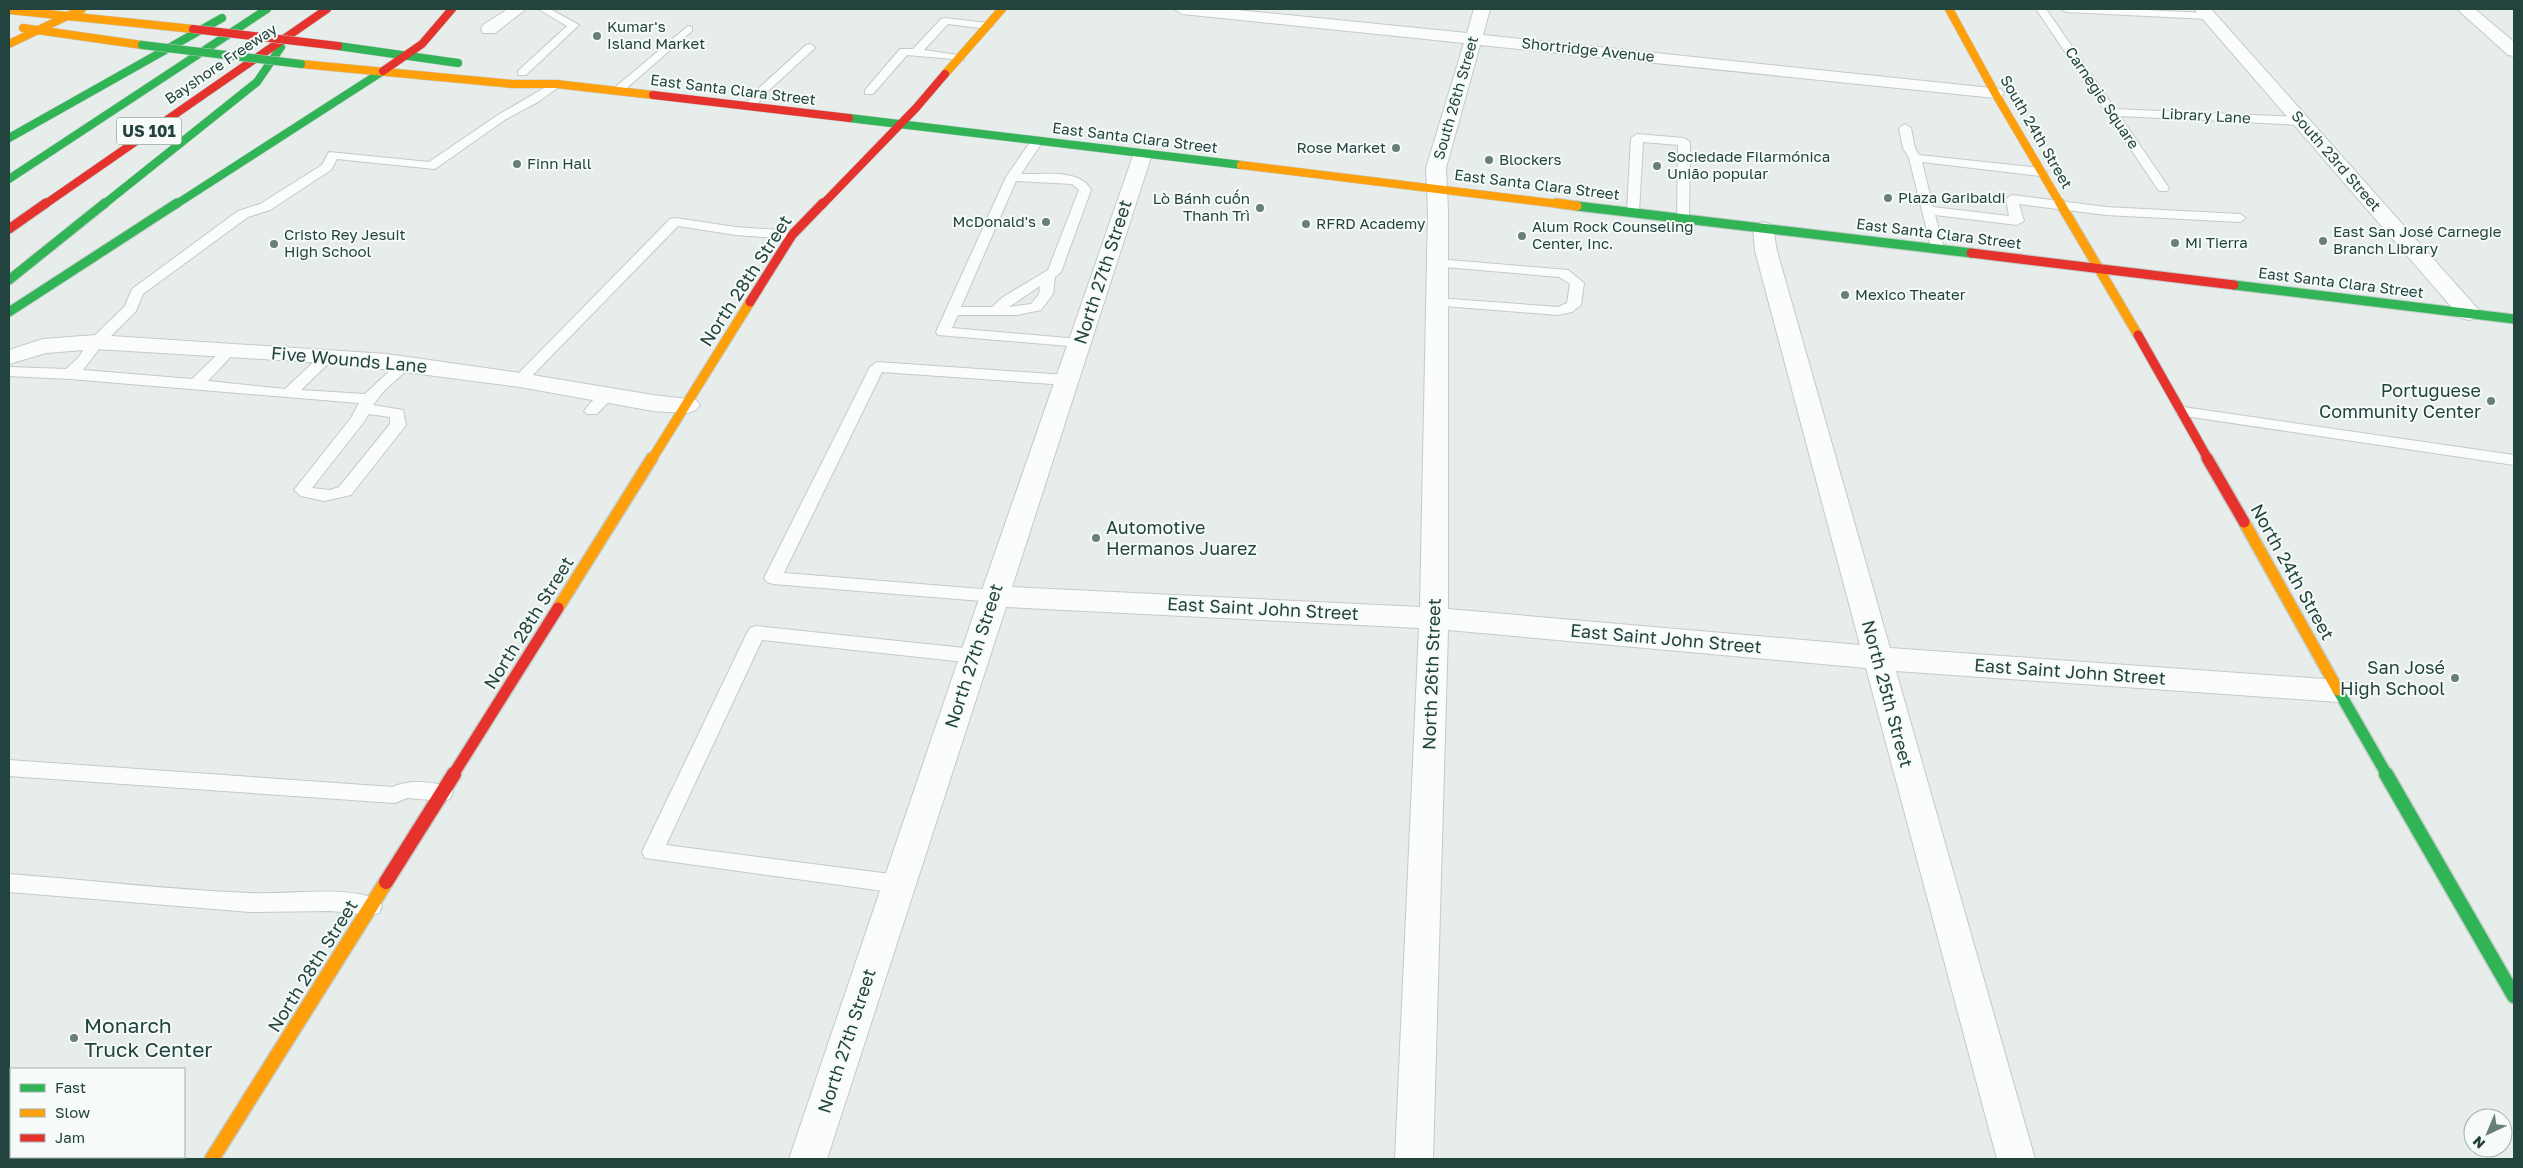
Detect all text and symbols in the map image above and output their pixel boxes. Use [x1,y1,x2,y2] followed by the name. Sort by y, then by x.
[607,17,705,52] place label: Kumar's Island Market
[161,19,280,107] street label: Bayshore Freeway
[591,30,603,42] marker: Kumar's Island Market
[1521,33,1656,65] street label: Shortridge Avenue
[1429,34,1481,162] street label: South 26th Street
[2062,43,2144,152] street label: Carnegie Square
[649,70,817,108] street label: East Santa Clara Street
[1997,72,2077,191] street label: South 24th Street
[2161,104,2252,126] street label: Library Lane
[2288,106,2385,214] street label: South 23rd Street
[116,118,182,144] road number: US 101
[1051,118,1219,156] street label: East Santa Clara Street
[1296,138,1386,156] place label: Rose Market
[1390,142,1402,154] marker: Rose Market
[1667,147,1830,182] place label: Sociedade Filarmónica União popular
[1499,150,1562,168] place label: Blockers
[527,154,592,172] place label: Finn Hall
[1483,154,1495,166] marker: Blockers
[511,158,523,170] marker: Finn Hall
[1651,160,1663,172] marker: Sociedade Filarmónica União popular
[1453,165,1621,203] street label: East Santa Clara Street
[1898,188,2006,206] place label: Plaza Garibaldi
[1153,189,1250,224] place label: Lò Bánh cuốn Thanh Trì
[1882,192,1894,204] marker: Plaza Garibaldi
[1068,197,1136,347] street label: North 27th Street
[1254,202,1266,214] marker: Lò Bánh cuốn Thanh Trì
[695,211,796,350] street label: North 28th Street
[953,212,1036,230] place label: McDonald's
[1316,214,1426,232] place label: RFRD Academy
[1855,214,2023,252] street label: East Santa Clara Street
[1040,216,1052,228] marker: McDonald's
[1532,217,1694,252] place label: Alum Rock Counseling Center, Inc.
[1300,218,1312,230] marker: RFRD Academy
[2333,222,2502,257] place label: East San José Carnegie Branch Library
[284,225,405,260] place label: Cristo Rey Jesuit High School
[1516,230,1528,242] marker: Alum Rock Counseling Center, Inc.
[2185,233,2248,251] place label: Mi Tierra
[2317,235,2329,247] marker: East San José Carnegie Branch Library
[2169,237,2181,249] marker: Mi Tierra
[268,238,280,250] marker: Cristo Rey Jesuit High School
[2257,263,2425,301] street label: East Santa Clara Street
[1855,285,1966,303] place label: Mexico Theater
[1839,289,1851,301] marker: Mexico Theater
[270,341,428,377] street label: Five Wounds Lane
[2319,379,2481,422] place label: Portuguese Community Center
[2485,395,2497,407] marker: Portuguese Community Center
[2246,500,2339,643] street label: North 24th Street
[1106,516,1257,559] place label: Automotive Hermanos Juarez
[1090,532,1102,544] marker: Automotive Hermanos Juarez
[479,552,578,693] street label: North 28th Street
[939,581,1007,731] street label: North 27th Street
[1167,592,1360,624] street label: East Saint John Street
[1417,598,1445,750] street label: North 26th Street
[1858,618,1918,770] street label: North 25th Street
[1569,619,1763,657] street label: East Saint John Street
[1974,653,2167,689] street label: East Saint John Street
[2340,656,2445,699] place label: San José High School
[2449,672,2461,684] marker: San José High School
[263,895,362,1036] street label: North 28th Street
[812,966,880,1116] street label: North 27th Street
[84,1012,213,1062] place label: Monarch Truck Center
[68,1032,80,1044] marker: Monarch Truck Center
[10,1068,185,1158] legend
[55,1078,86,1096] text: Fast
[55,1103,90,1121] text: Slow
[2463,1108,2513,1158] north arrow
[55,1128,85,1146] text: Jam
[2469,1133,2488,1153] text: N

